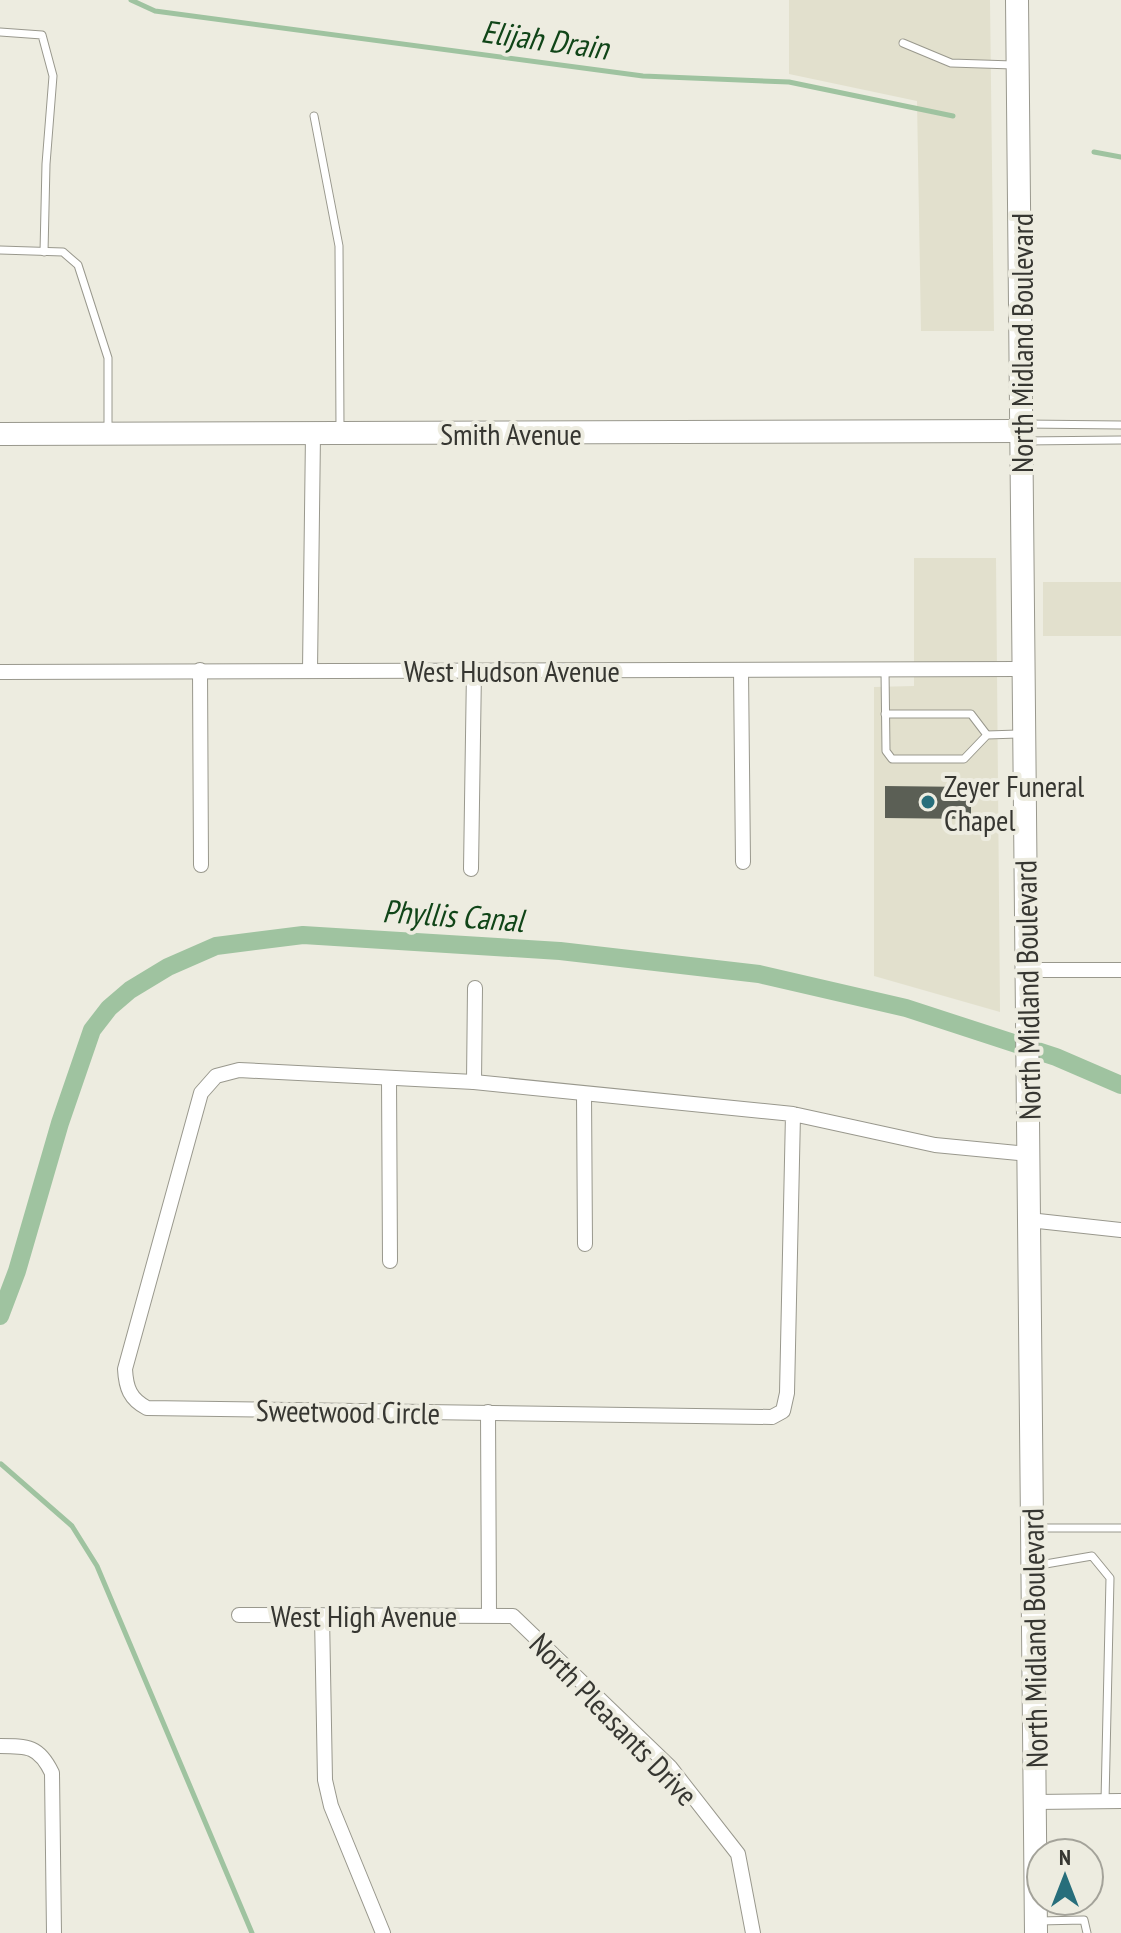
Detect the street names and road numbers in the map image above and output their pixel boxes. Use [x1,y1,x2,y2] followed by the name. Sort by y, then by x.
[1002,213,1041,473] street label: North Midland Boulevard
[440,414,582,453] street label: Smith Avenue
[404,651,620,690] street label: West Hudson Avenue
[1005,860,1049,1120] street label: North Midland Boulevard
[256,1390,440,1432] street label: Sweetwood Circle
[1012,1508,1056,1768] street label: North Midland Boulevard
[271,1596,457,1635] street label: West High Avenue
[522,1624,706,1814] street label: North Pleasants Drive

